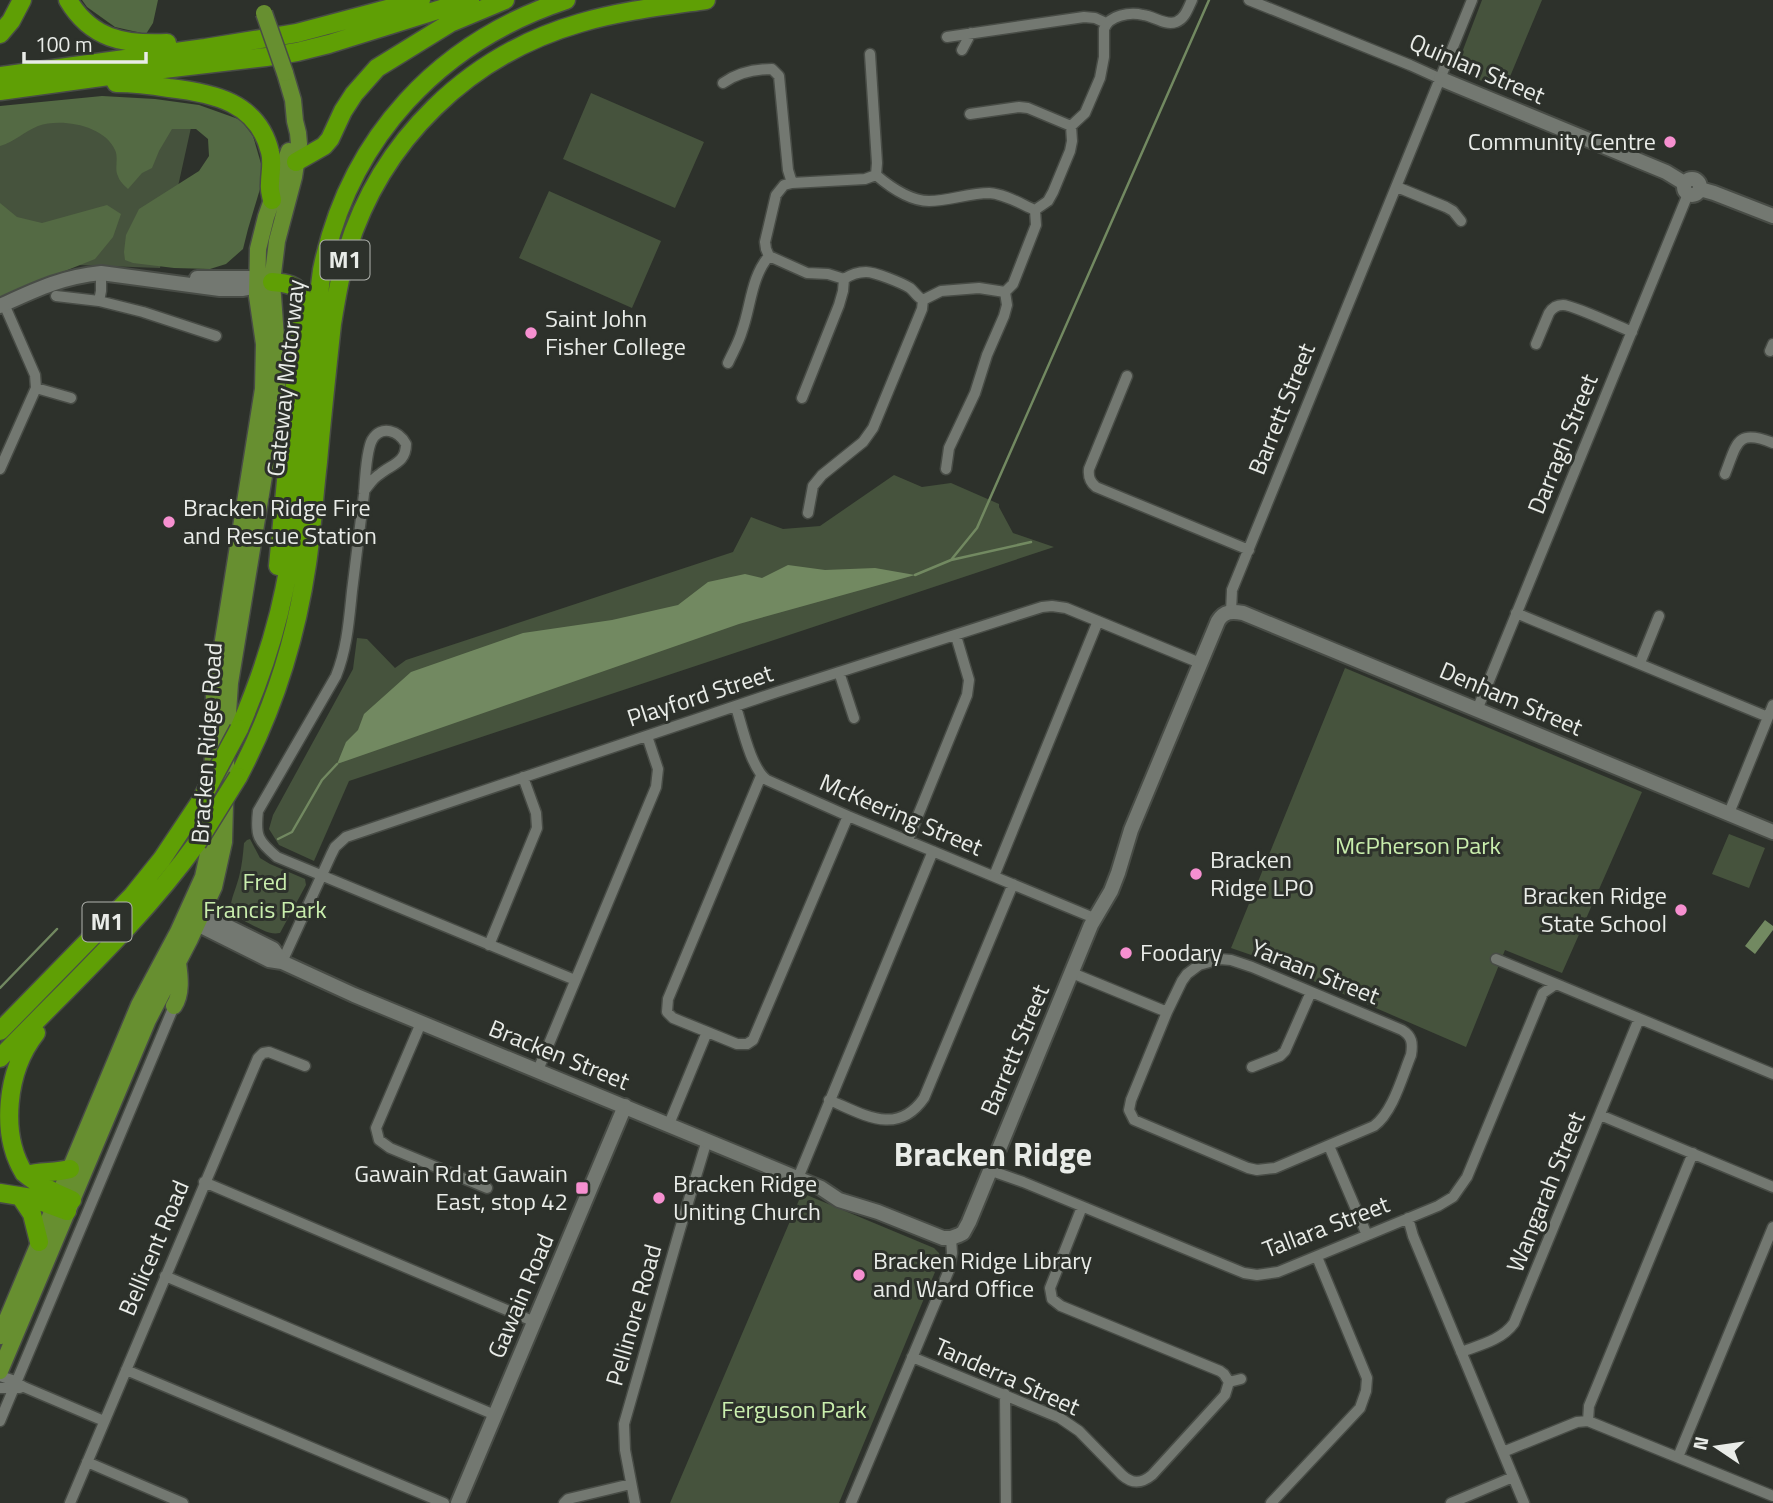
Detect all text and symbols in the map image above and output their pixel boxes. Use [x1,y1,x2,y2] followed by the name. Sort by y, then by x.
[24,21,147,65] scale bar
[1404,23,1551,113] street label: Quinlan Street
[35,28,92,60] text: 100 m
[1468,123,1656,159] place label: Community Centre
[1662,134,1678,150] marker: Community Centre
[320,241,370,280] road number: M1
[257,277,313,478] street label: Gateway Motorway
[545,300,686,364] place label: Saint John Fisher College
[523,325,539,341] marker: Saint John Fisher College
[1238,337,1324,480] street label: Barrett Street
[1518,368,1607,519] street label: Darragh Street
[183,489,377,553] place label: Bracken Ridge Fire and Rescue Station
[161,514,177,530] marker: Bracken Ridge Fire and Rescue Station
[181,641,231,845] street label: Bracken Ridge Road
[1434,652,1589,745] street label: Denham Street
[622,654,778,736] street label: Playford Street
[814,764,989,865] street label: McKeering Street
[1335,827,1501,863] park label: McPherson Park
[1210,841,1314,905] place label: Bracken Ridge LPO
[203,863,327,927] park label: Fred Francis Park
[1188,866,1204,882] marker: Bracken Ridge LPO
[1523,877,1667,941] place label: Bracken Ridge State School
[1673,902,1689,918] marker: Bracken Ridge State School
[82,903,132,942] road number: M1
[1246,929,1386,1013] street label: Yaraan Street
[1140,934,1223,970] place label: Foodary
[1118,945,1134,961] marker: Foodary
[970,978,1058,1121] street label: Barrett Street
[484,1009,636,1099] street label: Bracken Street
[1496,1105,1594,1277] street label: Wangarah Street
[894,1130,1092,1178] district label: Bracken Ridge
[354,1155,568,1219] place label: Gawain Rd at Gawain East, stop 42
[673,1165,821,1229] place label: Bracken Ridge Uniting Church
[108,1174,198,1321] street label: Bellicent Road
[574,1180,590,1196] marker: Gawain Rd at Gawain East, stop 42
[1257,1185,1395,1267] street label: Tallara Street
[651,1190,667,1206] marker: Bracken Ridge Uniting Church
[478,1228,563,1364] street label: Gawain Road
[596,1240,670,1390] street label: Pellinore Road
[873,1242,1093,1306] place label: Bracken Ridge Library and Ward Office
[851,1267,867,1283] marker: Bracken Ridge Library and Ward Office
[929,1328,1087,1424] street label: Tanderra Street
[721,1391,867,1427] park label: Ferguson Park
[1682,1412,1752,1482] north arrow
[1684,1433,1716,1453] text: N

